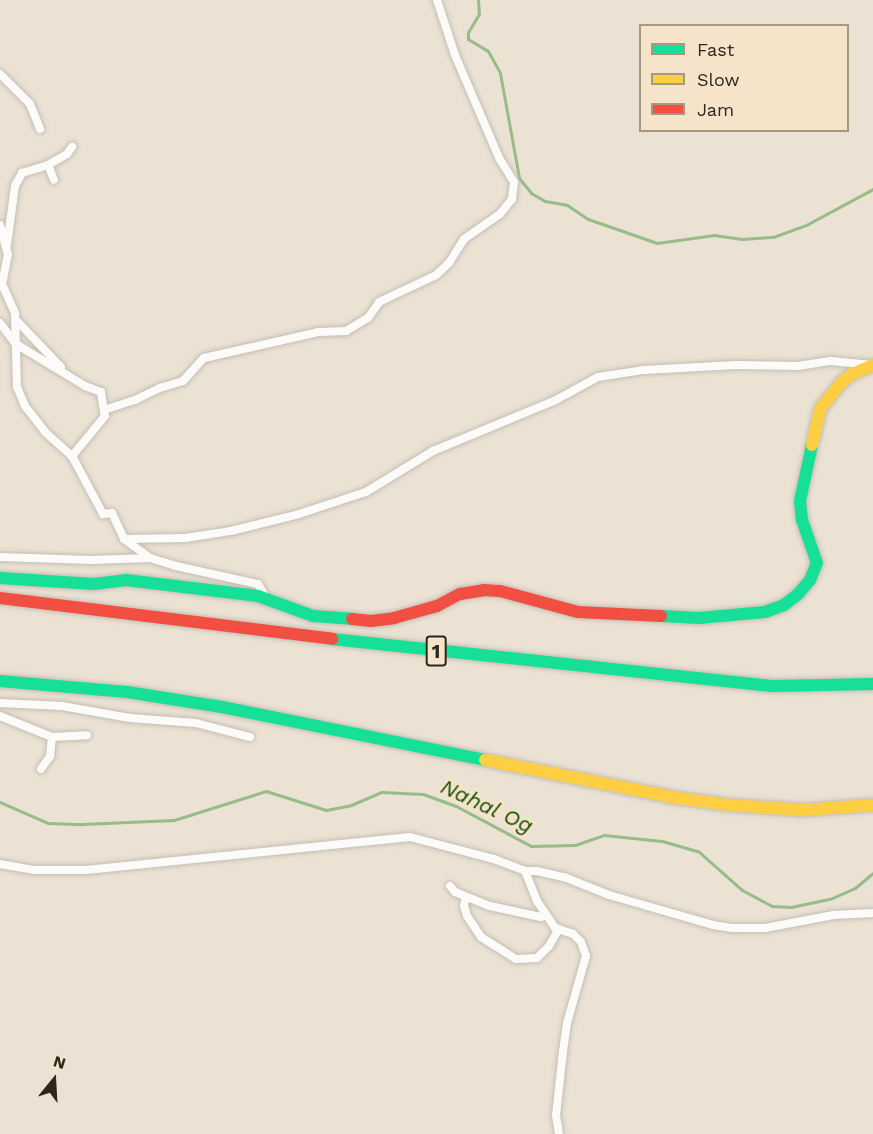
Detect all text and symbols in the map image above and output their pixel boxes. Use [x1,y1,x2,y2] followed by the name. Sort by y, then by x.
[639,24,849,132] legend
[697,39,734,60] text: Fast
[697,69,740,90] text: Slow
[697,99,734,120] text: Jam
[426,634,446,668] road number: 1
[436,773,538,839] water label: Nahal Og
[24,1050,84,1110] north arrow
[51,1052,68,1073] text: N

